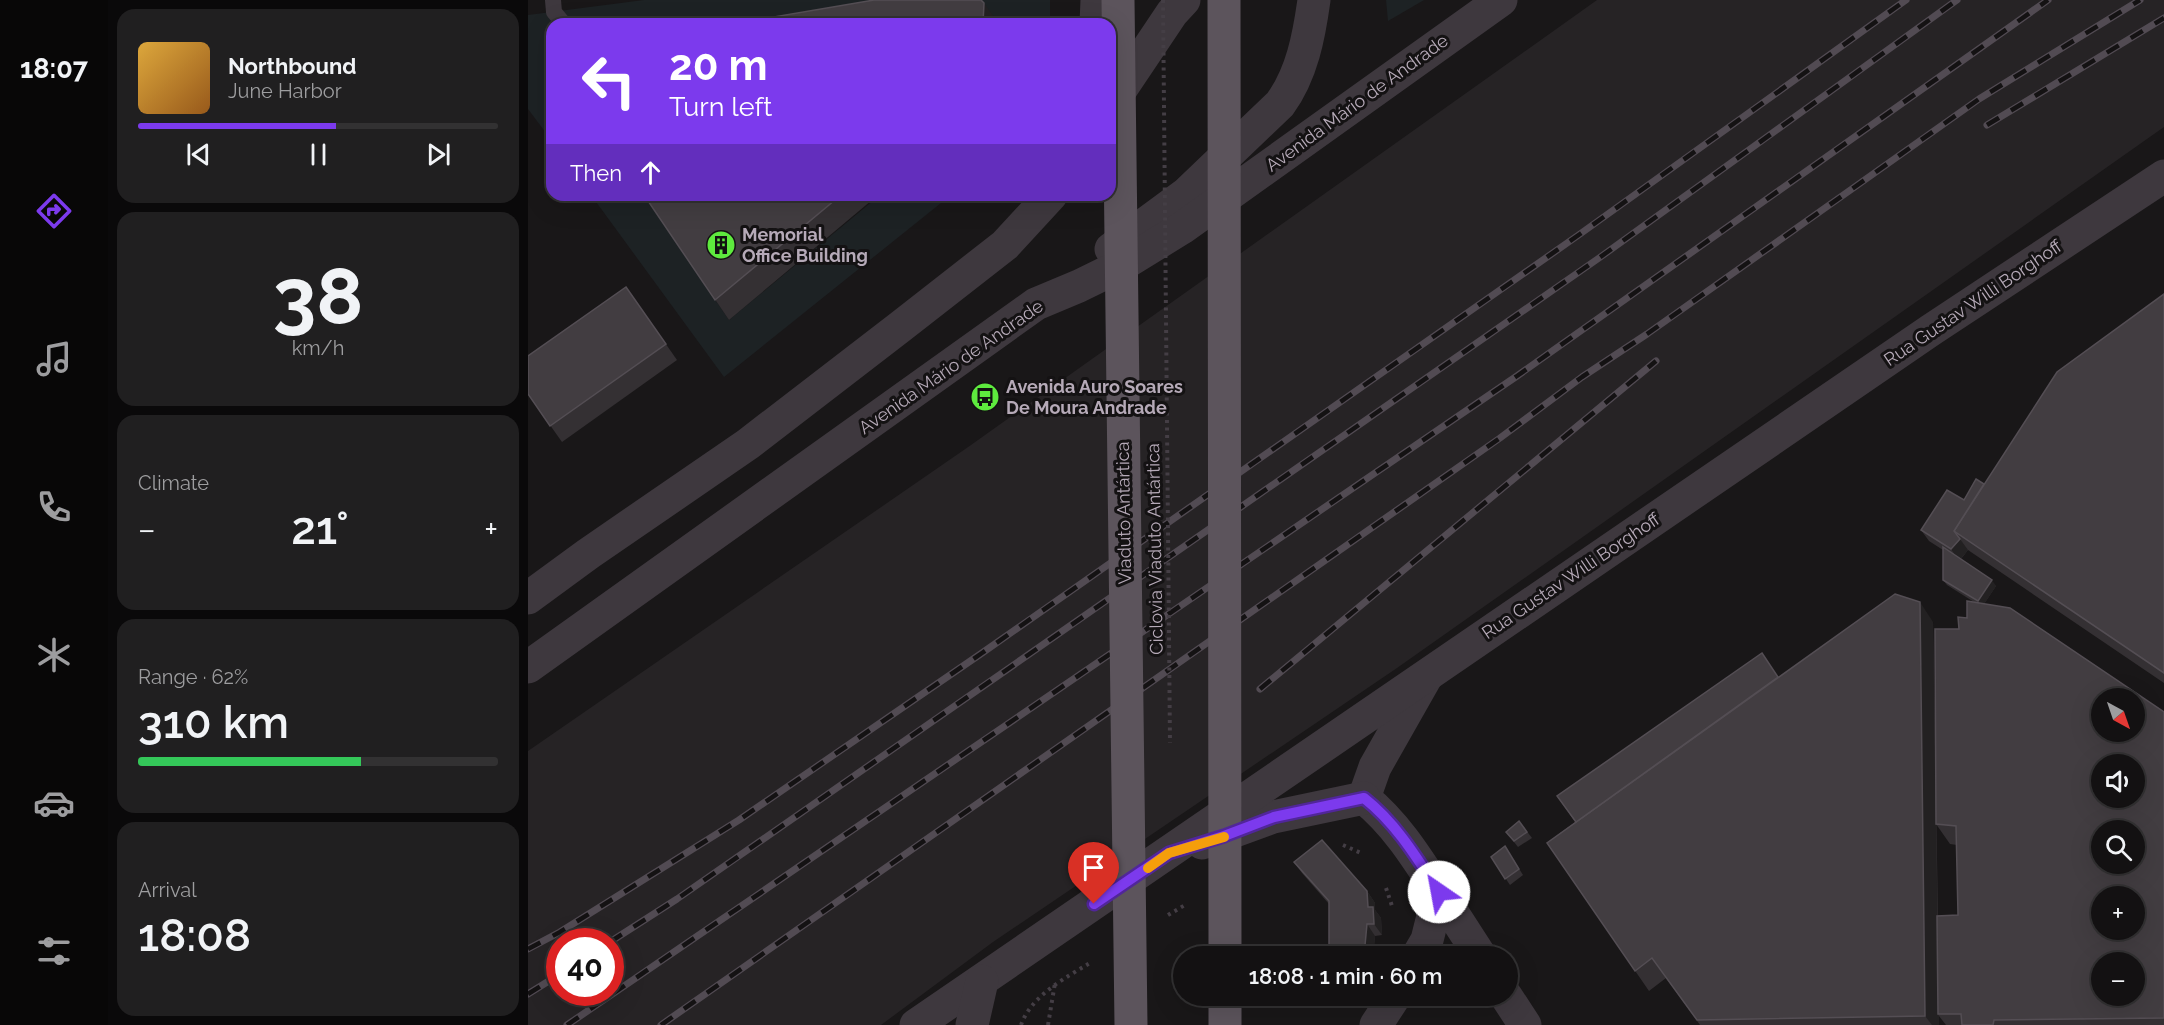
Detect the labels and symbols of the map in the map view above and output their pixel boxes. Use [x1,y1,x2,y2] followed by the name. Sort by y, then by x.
[1262,29,1452,176] street label: Avenida Mário de Andrade
[742,224,868,266] place label: Memorial Office Building
[705,229,737,261] building icon: Memorial Office Building
[1880,235,2066,370] street label: Rua Gustav Willi Borghoff
[855,295,1047,438] street label: Avenida Mário de Andrade
[1006,376,1183,418] place label: Avenida Auro Soares De Moura Andrade
[969,381,1001,413] bus stop icon: Avenida Auro Soares De Moura Andrade
[1112,441,1135,585] street label: Viaduto Antártica
[1142,443,1167,655] street label: Ciclovia Viaduto Antártica
[1478,508,1664,643] street label: Rua Gustav Willi Borghoff
[2091,688,2145,742] north arrow
[1068,842,1119,904] pin
[1407,860,1471,924] position arrow
[546,928,624,1006] speed limit sign: 40

